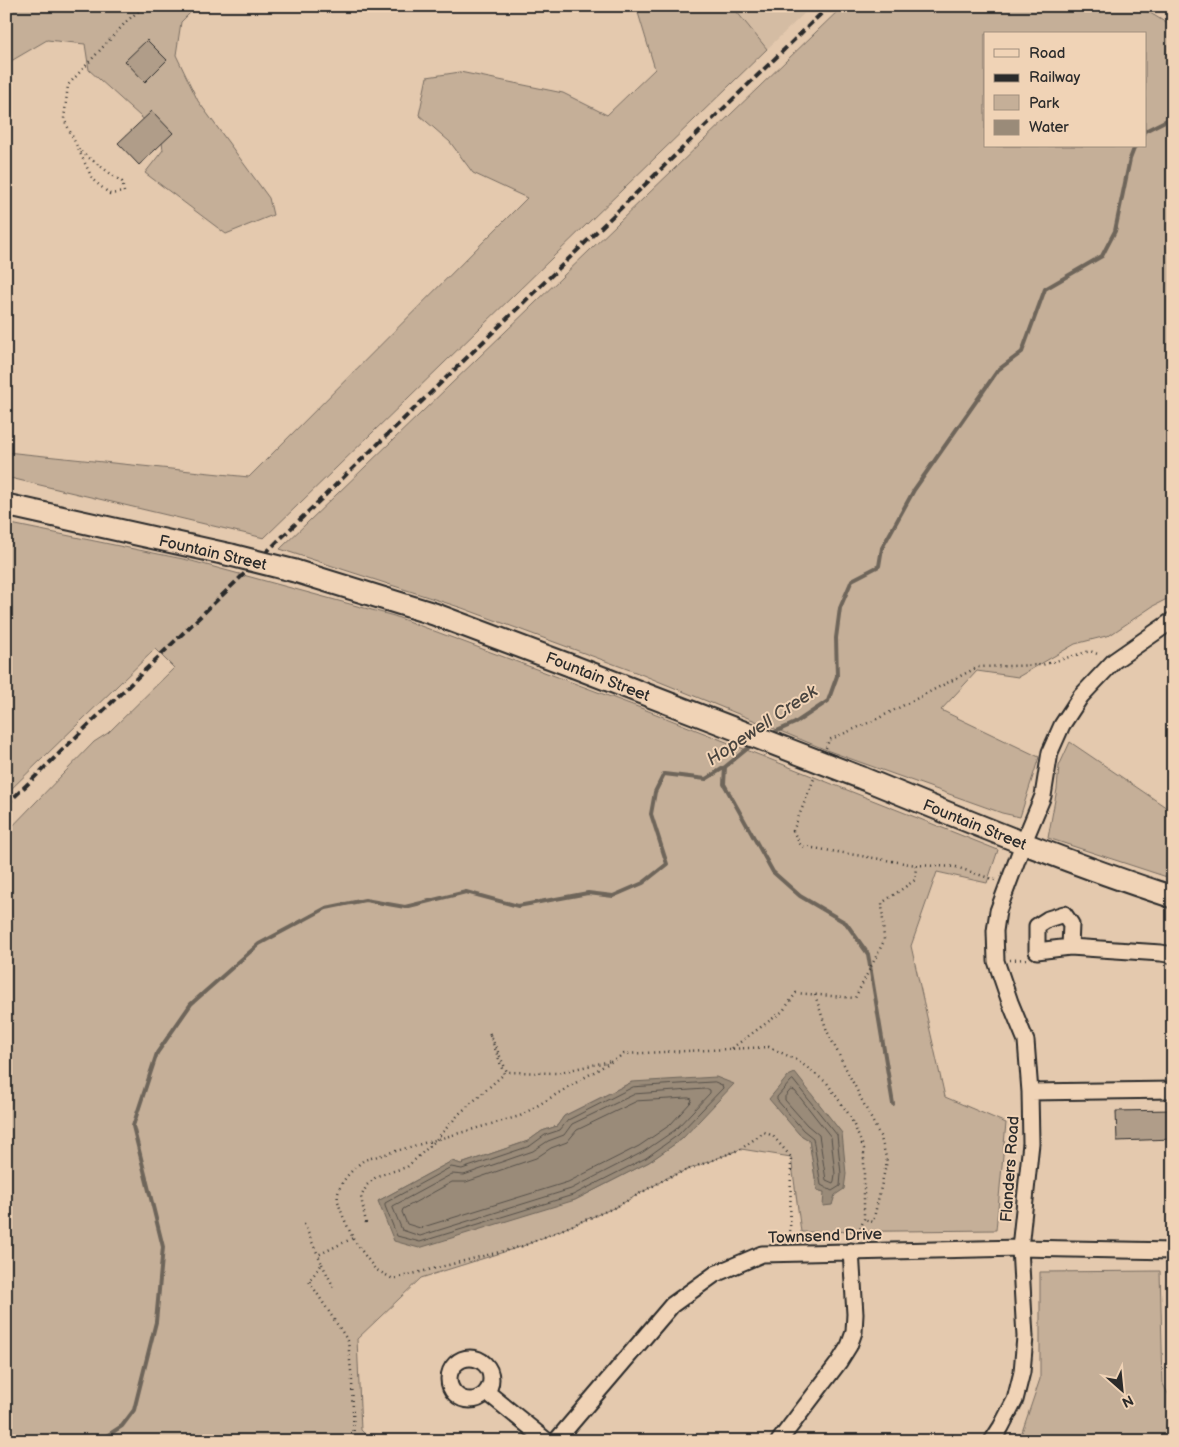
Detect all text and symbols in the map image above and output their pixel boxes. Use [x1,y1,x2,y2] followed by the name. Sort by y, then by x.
[984,32,1146,148] legend
[1029,44,1065,63] text: Road
[1029,68,1080,87] text: Railway
[1029,94,1060,113] text: Park
[1029,118,1069,137] text: Water
[157,532,269,575] street label: Fountain Street
[543,649,652,706] street label: Fountain Street
[703,680,823,770] water label: Hopewell Creek
[920,796,1029,855] street label: Fountain Street
[997,1115,1024,1223] street label: Flanders Road
[768,1225,883,1248] street label: Townsend Drive
[1096,1364,1146,1414] north arrow
[1119,1391,1136,1411] text: N

